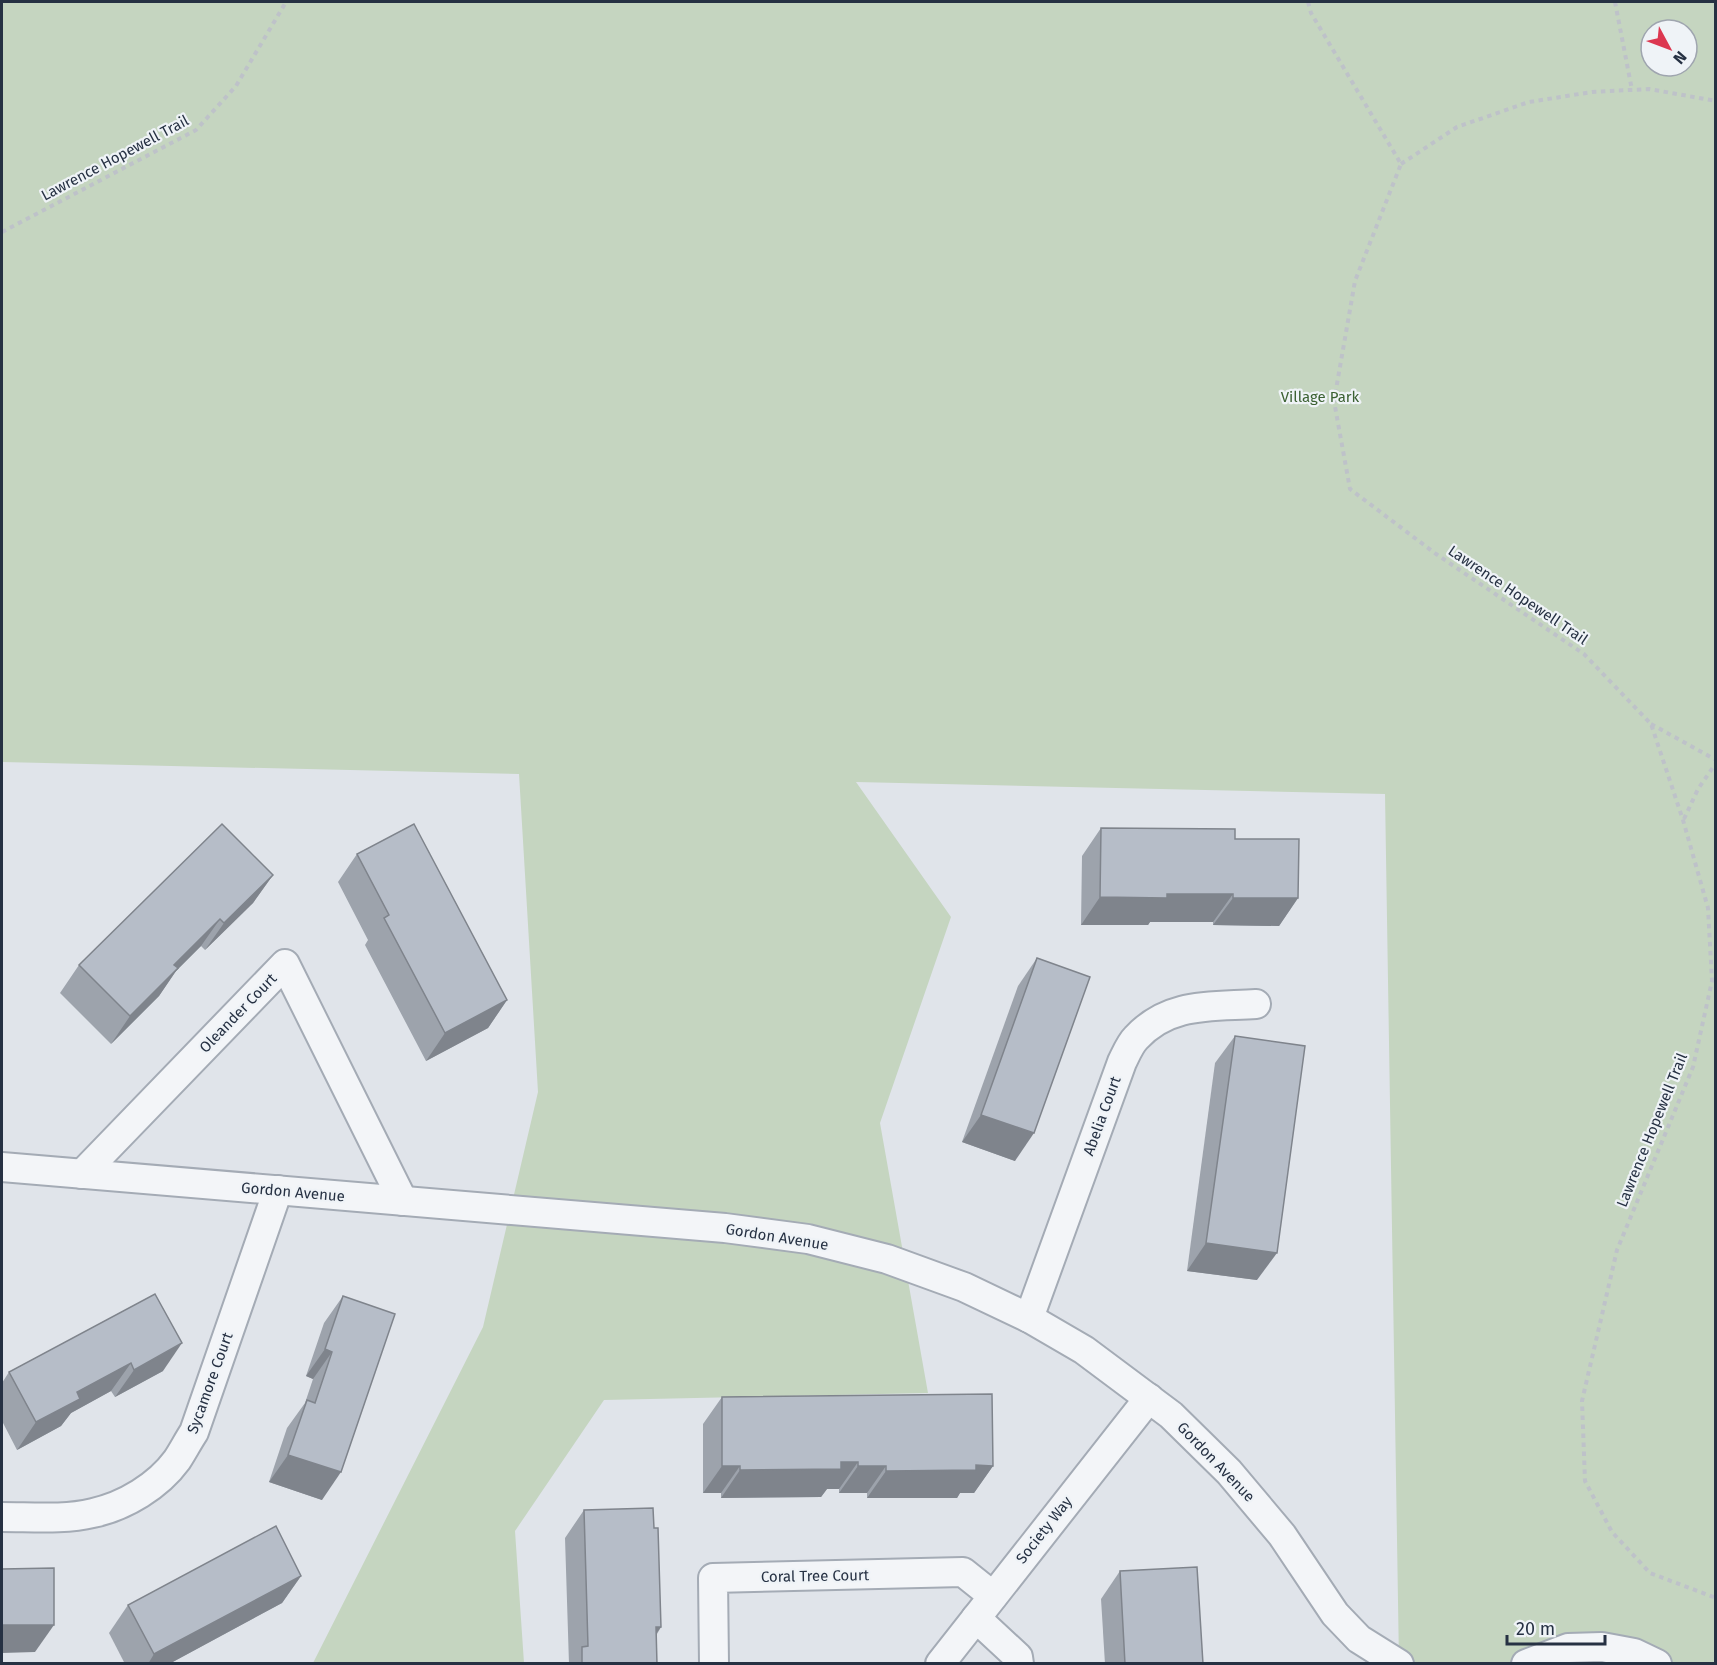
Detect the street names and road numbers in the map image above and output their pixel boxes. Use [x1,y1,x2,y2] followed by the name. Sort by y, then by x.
[38,111,192,205] street label: Lawrence Hopewell Trail
[1445,542,1592,649] street label: Lawrence Hopewell Trail
[196,969,281,1056] street label: Oleander Court
[1613,1050,1691,1210] street label: Lawrence Hopewell Trail
[1079,1073,1125,1158] street label: Abelia Court
[240,1179,346,1205] street label: Gordon Avenue
[724,1220,830,1254] street label: Gordon Avenue
[183,1329,237,1436] street label: Sycamore Court
[1173,1418,1259,1506] street label: Gordon Avenue
[1012,1492,1076,1567] street label: Society Way
[761,1566,870,1586] street label: Coral Tree Court

